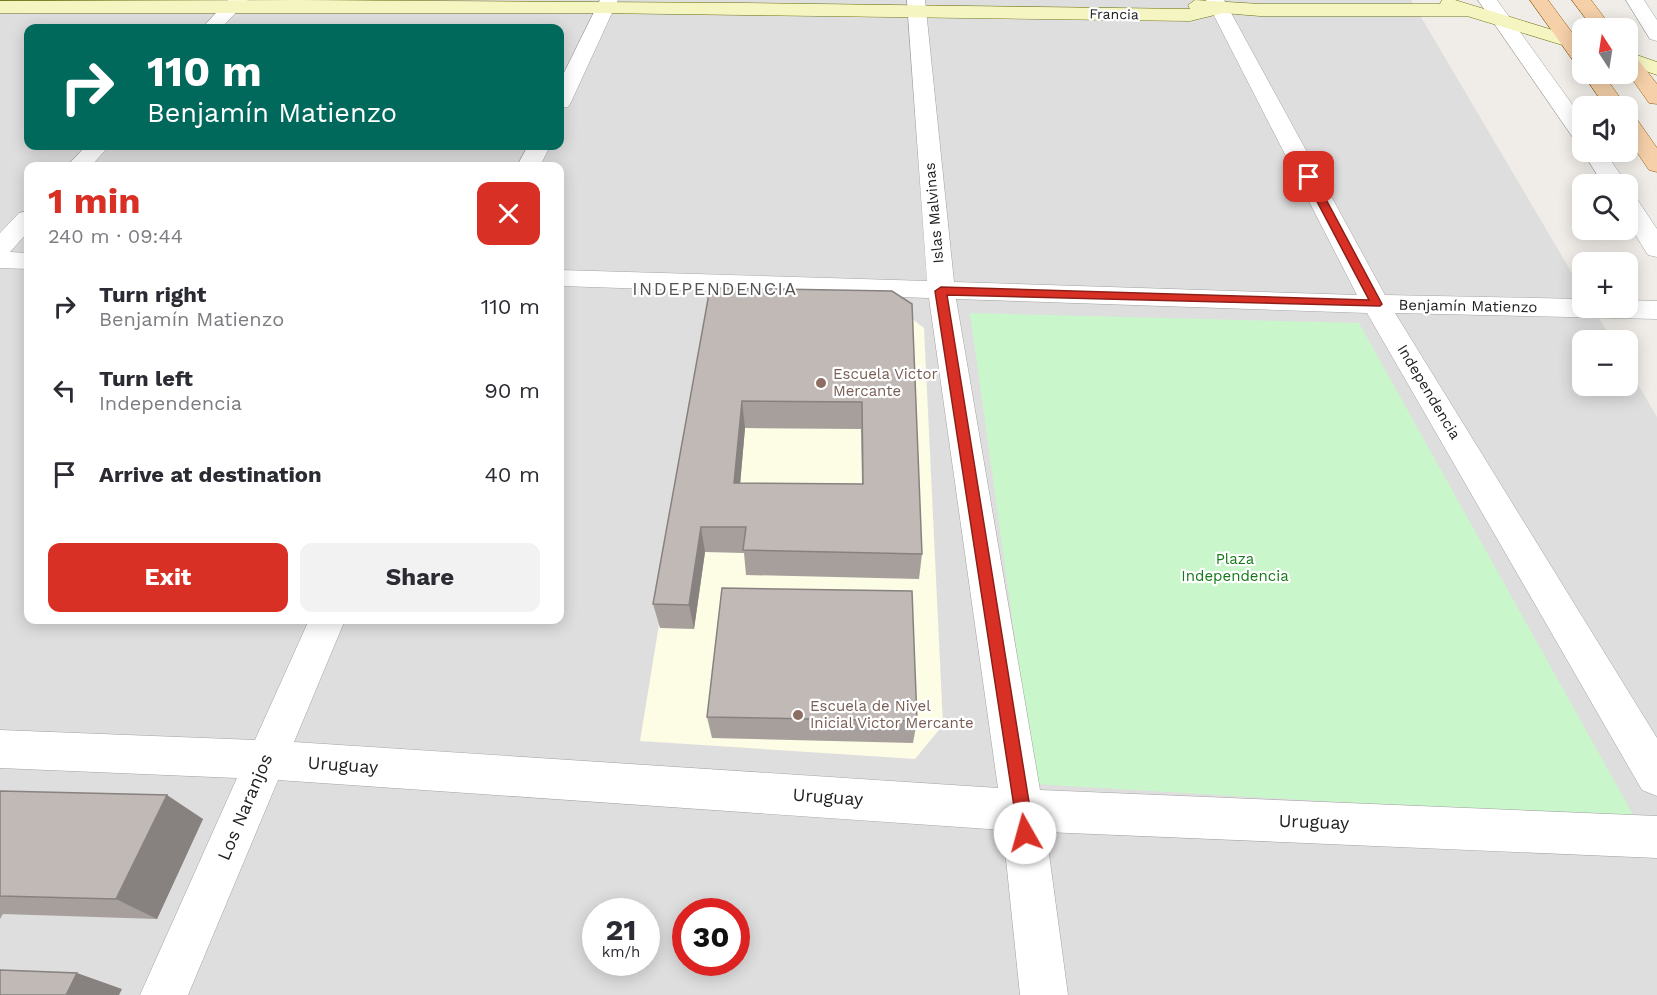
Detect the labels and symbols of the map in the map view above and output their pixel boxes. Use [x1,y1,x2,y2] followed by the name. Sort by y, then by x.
[1089,6,1139,22] street label: Francia
[1572,18,1638,84] north arrow
[1283,151,1334,202] pin
[921,162,947,264] street label: Islas Malvinas
[632,278,798,299] district label: INDEPENDENCIA
[1398,296,1538,316] street label: Benjamín Matienzo
[1394,341,1465,443] street label: Independencia
[833,365,938,400] place label: Escuela Victor Mercante
[814,376,828,390] marker: Escuela Victor Mercante
[1181,550,1289,585] park label: Plaza Independencia
[810,697,974,732] place label: Escuela de Nivel Inicial Victor Mercante
[791,708,805,722] marker: Escuela de Nivel Inicial Victor Mercante
[213,750,276,863] street label: Los Naranjos
[307,752,380,777] street label: Uruguay
[792,784,865,809] street label: Uruguay
[993,801,1057,865] position arrow
[1278,810,1350,833] street label: Uruguay
[672,898,750,976] speed limit sign: 30

